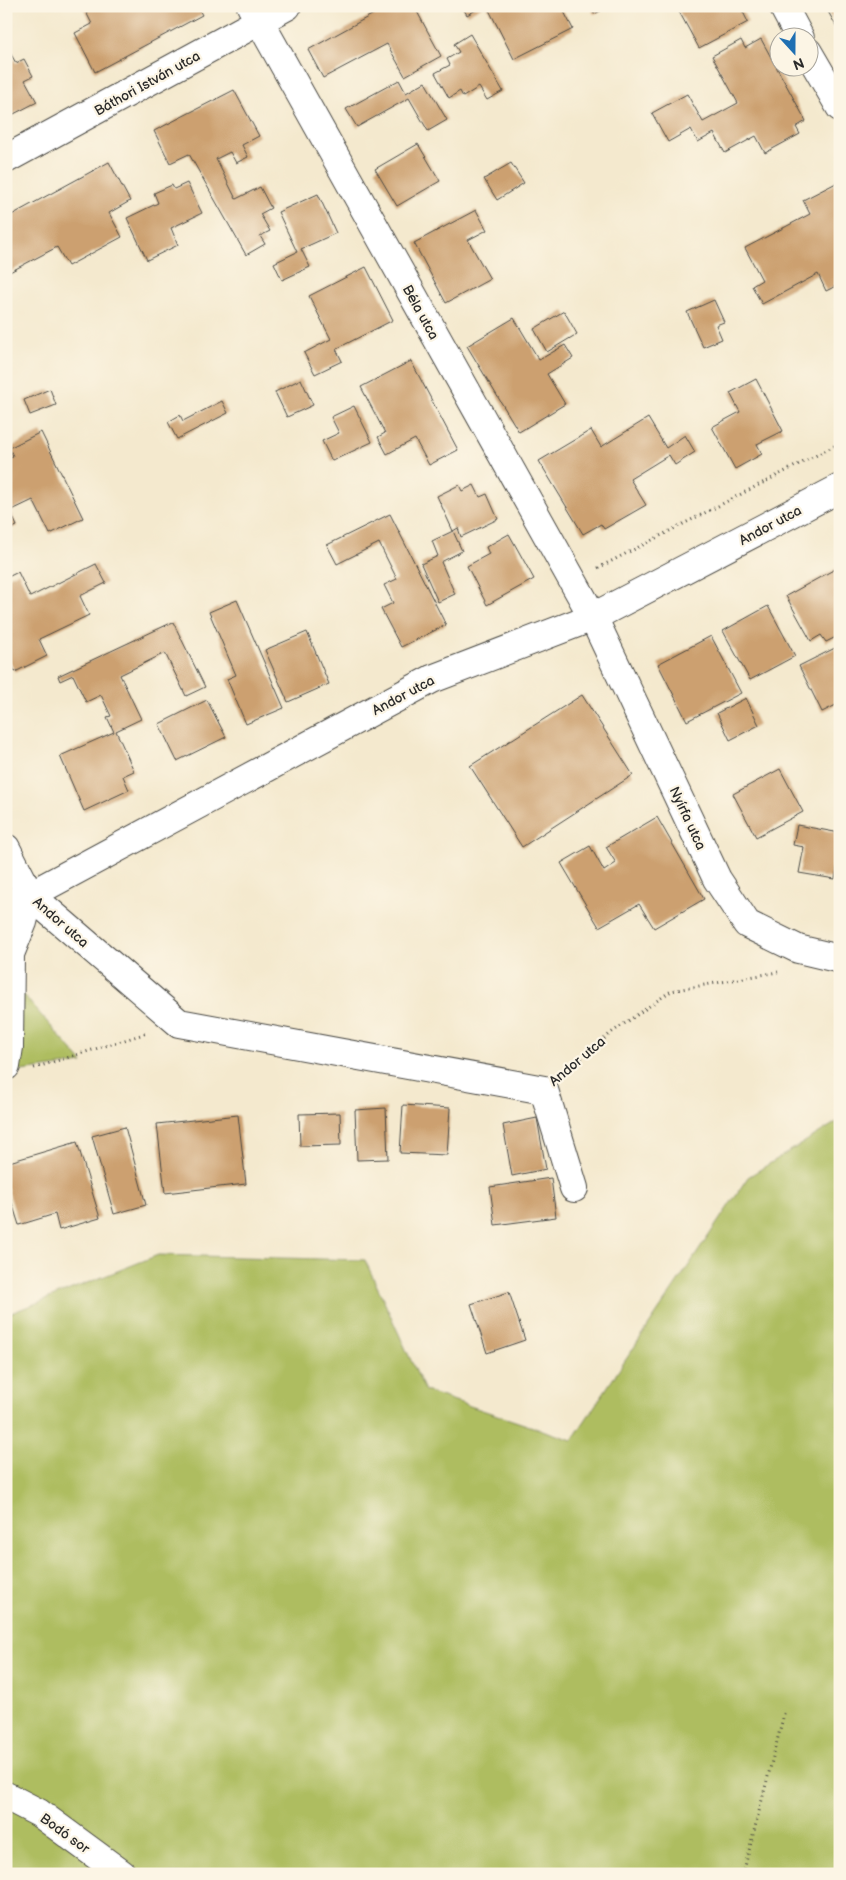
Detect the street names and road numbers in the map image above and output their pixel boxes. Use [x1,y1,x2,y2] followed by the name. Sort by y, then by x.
[91,47,203,120] street label: Báthori István utca
[399,282,443,343] street label: Béla utca
[736,502,804,549] street label: Andor utca
[369,672,437,719] street label: Andor utca
[666,784,710,853] street label: Nyírfa utca
[29,894,92,951] street label: Andor utca
[546,1033,609,1090] street label: Andor utca
[37,1810,94,1858] street label: Bodó sor

